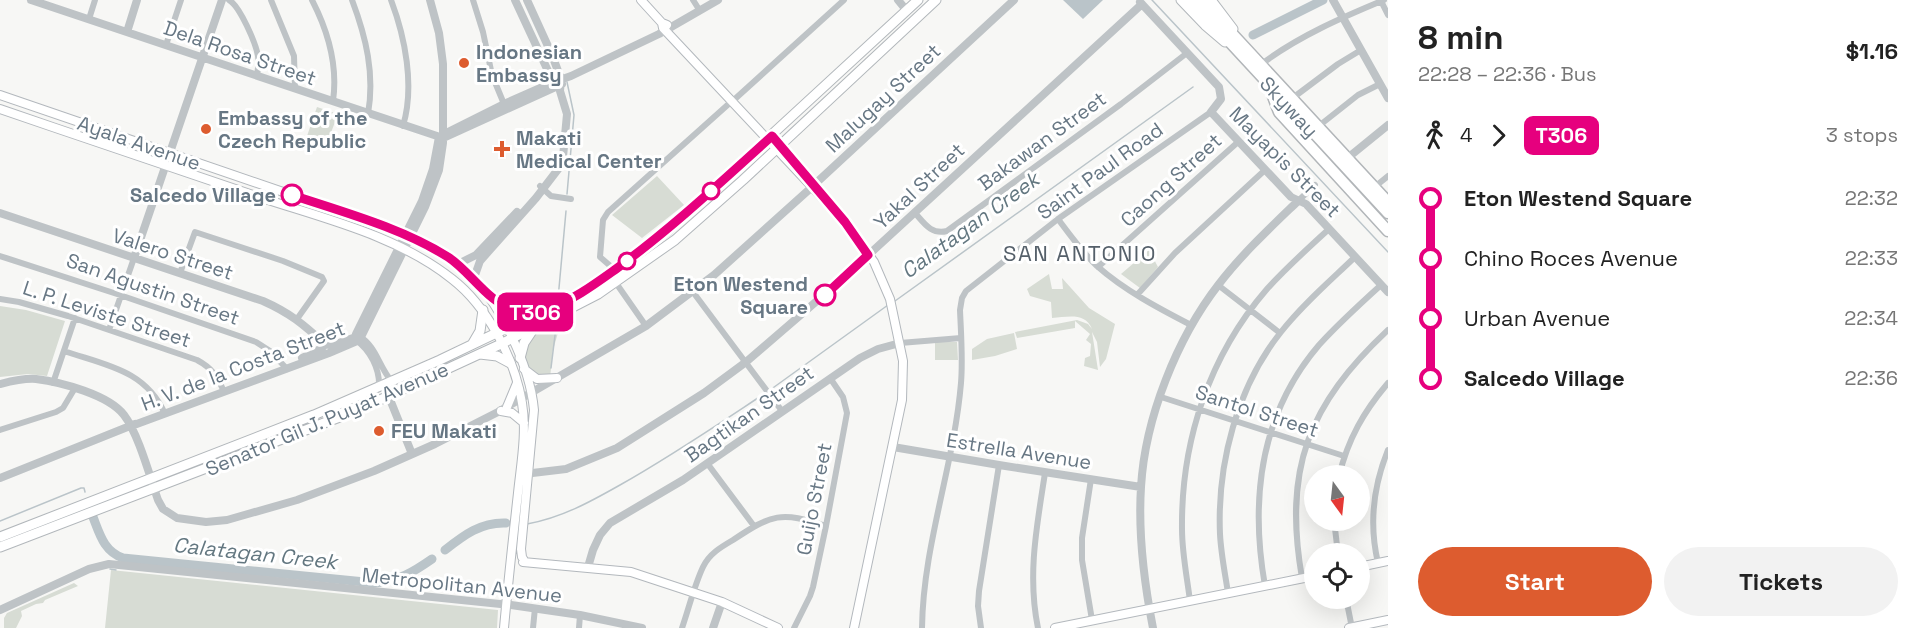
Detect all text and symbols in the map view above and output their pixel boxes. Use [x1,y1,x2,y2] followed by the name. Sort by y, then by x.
[160,15,320,91] street label: Dela Rosa Street
[1418,17,1503,59] text: 8 min
[1846,37,1898,65] text: $1.16
[820,38,946,158] street label: Malugay Street
[476,39,582,88] place label: Indonesian Embassy
[457,56,471,70] marker: Indonesian Embassy
[1418,61,1597,87] text: 22:28 – 22:36 · Bus
[1254,71,1324,143] street label: Skyway
[973,86,1111,196] street label: Bakawan Street
[1224,101,1346,223] street label: Mayapis Street
[218,105,367,154] place label: Embassy of the Czech Republic
[74,110,204,176] street label: Ayala Avenue
[1032,117,1168,225] street label: Saint Paul Road
[1418,119,1451,152] icon: walk
[1482,119,1515,152] icon: forward
[199,122,213,136] marker: Embassy of the Czech Republic
[1460,122,1473,148] text: 4
[1536,122,1587,149] text: T306
[1826,122,1898,148] text: 3 stops
[516,125,662,174] place label: Makati Medical Center
[1115,128,1227,232] street label: Caong Street
[868,137,970,235] street label: Yakal Street
[493,140,511,158] marker: Makati Medical Center
[896,164,1047,284] water label: Calatagan Creek
[130,182,276,208] place label: Salcedo Village
[702,182,720,200] unlabelled marker
[281,184,303,206] marker: Salcedo Village
[1464,184,1692,212] text: Eton Westend Square
[1845,185,1898,211] text: 22:32
[109,222,237,286] street label: Valero Street
[1003,239,1157,267] district label: SAN ANTONIO
[1464,244,1678,272] text: Chino Roces Avenue
[1845,245,1898,271] text: 22:33
[63,247,243,331] street label: San Agustin Street
[618,252,636,270] unlabelled marker
[674,271,808,320] place label: Eton Westend Square
[20,275,194,353] street label: L. P. Leviste Street
[814,284,836,306] marker: Eton Westend Square
[493,292,577,332] line badge: T306
[509,299,561,326] text: T306
[1464,304,1610,332] text: Urban Avenue
[1844,305,1898,331] text: 22:34
[137,315,349,417] street label: H. V. de la Costa Street
[201,356,453,482] street label: Senator Gil J. Puyat Avenue
[679,360,819,468] street label: Bagtikan Street
[1464,364,1625,392] text: Salcedo Village
[1845,365,1898,391] text: 22:36
[1192,379,1322,443] street label: Santol Street
[391,418,497,444] place label: FEU Makati
[372,424,386,438] marker: FEU Makati
[945,427,1093,475] street label: Estrella Avenue
[790,441,838,557] street label: Guijo Street
[1304,465,1370,531] north arrow
[1304,465,1370,609] map controls
[172,531,341,575] water label: Calatagan Creek
[1304,543,1370,609] button: locate
[1418,547,1652,616] button: Start
[1664,547,1898,616] button: Tickets
[361,562,563,608] street label: Metropolitan Avenue

